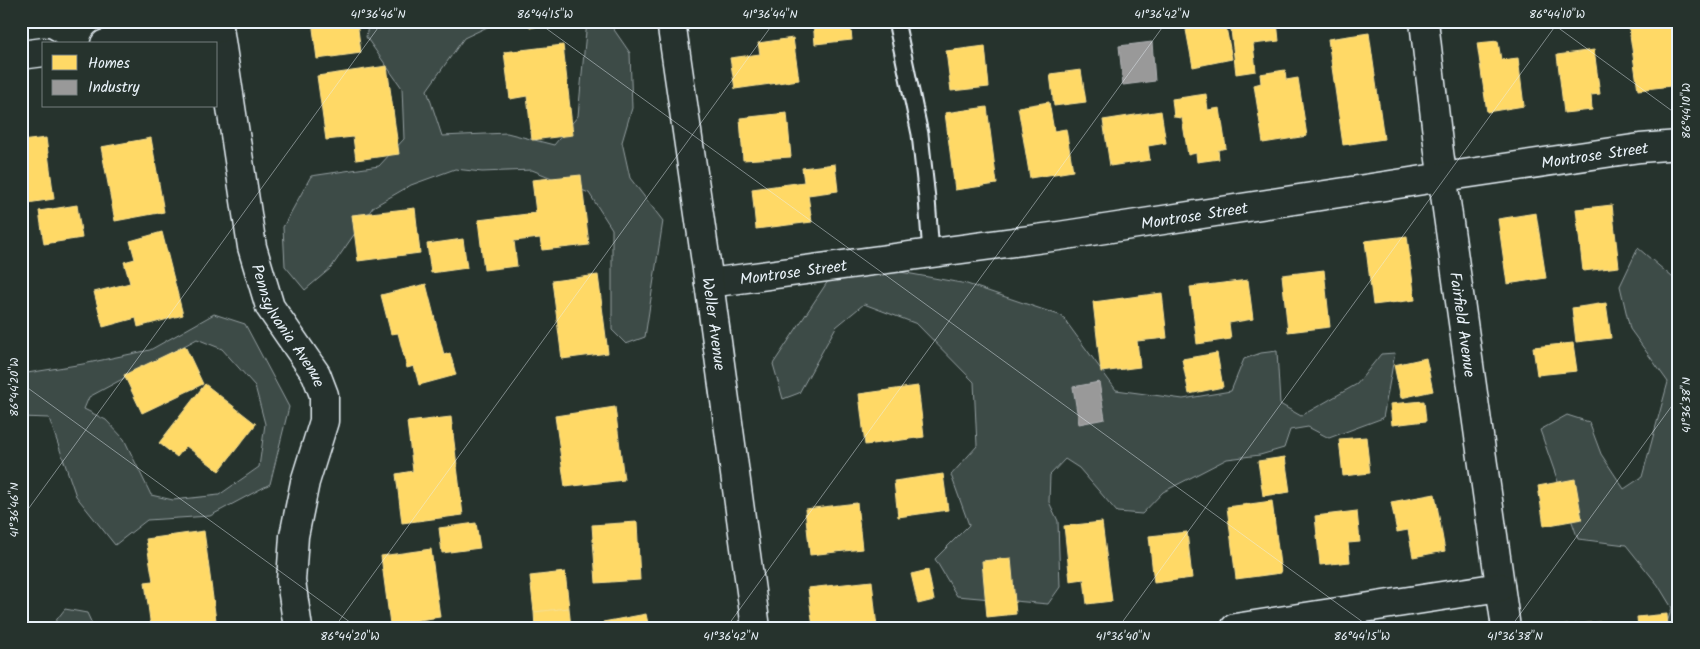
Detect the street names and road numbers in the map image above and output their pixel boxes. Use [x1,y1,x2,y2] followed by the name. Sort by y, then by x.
[1540,136,1650,176] street label: Montrose Street
[1139,196,1251,237] street label: Montrose Street
[738,253,850,293] street label: Montrose Street
[244,261,331,391] street label: Pennsylvania Avenue
[1442,270,1482,379] street label: Fairfield Avenue
[694,276,732,372] street label: Weller Avenue

